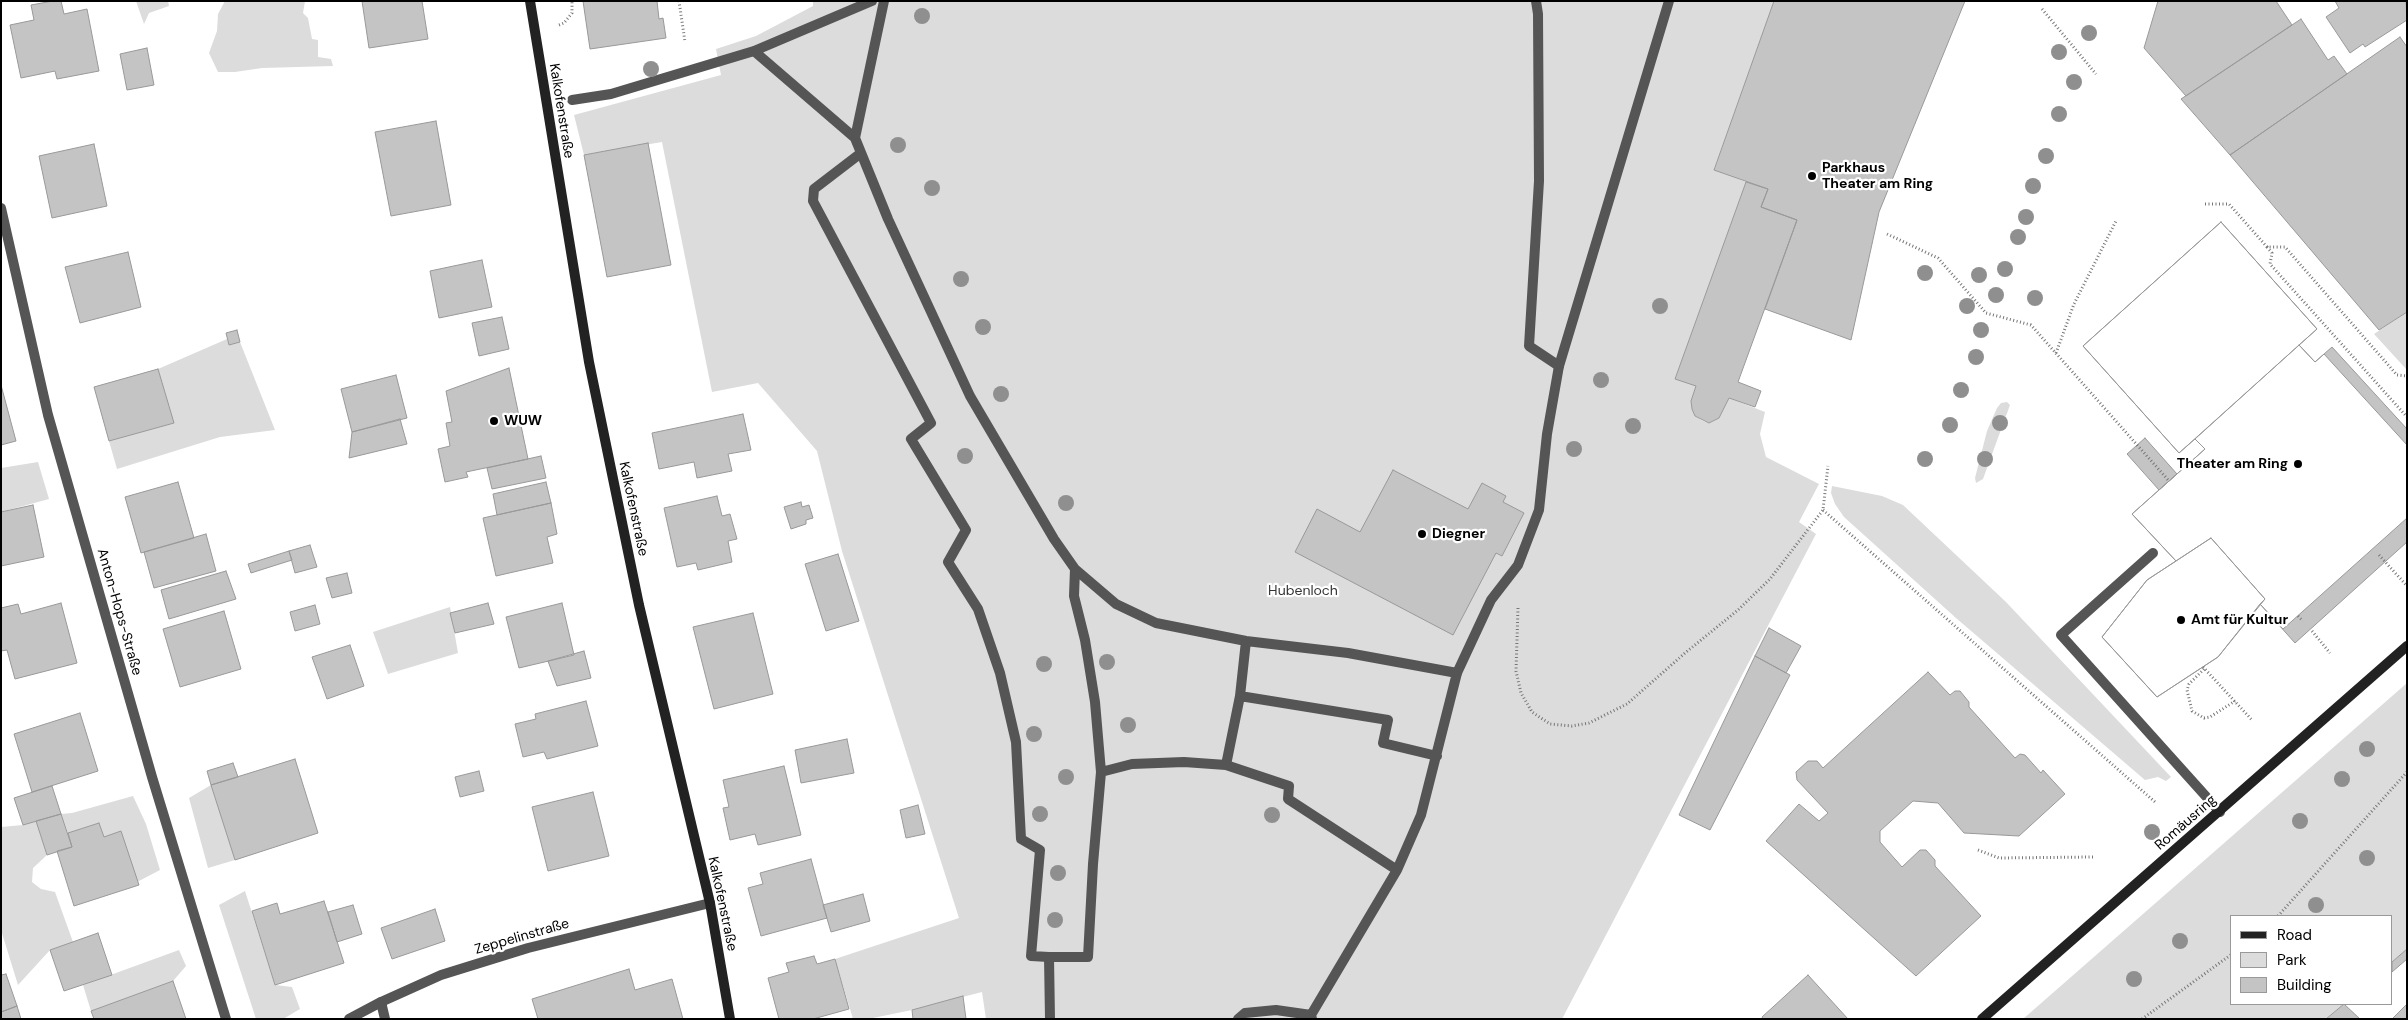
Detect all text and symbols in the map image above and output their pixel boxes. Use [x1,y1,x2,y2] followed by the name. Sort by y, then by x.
[545,62,577,160] street label: Kalkofenstraße
[1822,160,1933,192] place label: Parkhaus Theater am Ring
[1806,170,1818,182] marker: Parkhaus Theater am Ring
[504,413,542,429] place label: WUW
[488,415,500,427] marker: WUW
[2177,456,2288,472] place label: Theater am Ring
[2292,458,2304,470] marker: Theater am Ring
[615,460,651,558] street label: Kalkofenstraße
[1432,526,1485,542] place label: Diegner
[1416,528,1428,540] marker: Diegner
[93,547,145,677] street label: Anton-Hops-Straße
[1268,583,1338,599] park label: Hubenloch
[2191,612,2288,628] place label: Amt für Kultur
[2175,614,2187,626] marker: Amt für Kultur
[2152,792,2220,854] street label: Romäusring
[704,855,740,953] street label: Kalkofenstraße
[473,915,571,959] street label: Zeppelinstraße
[2230,915,2393,1005] legend
[2277,925,2312,945] text: Road
[2277,950,2307,970] text: Park
[2277,975,2332,995] text: Building

